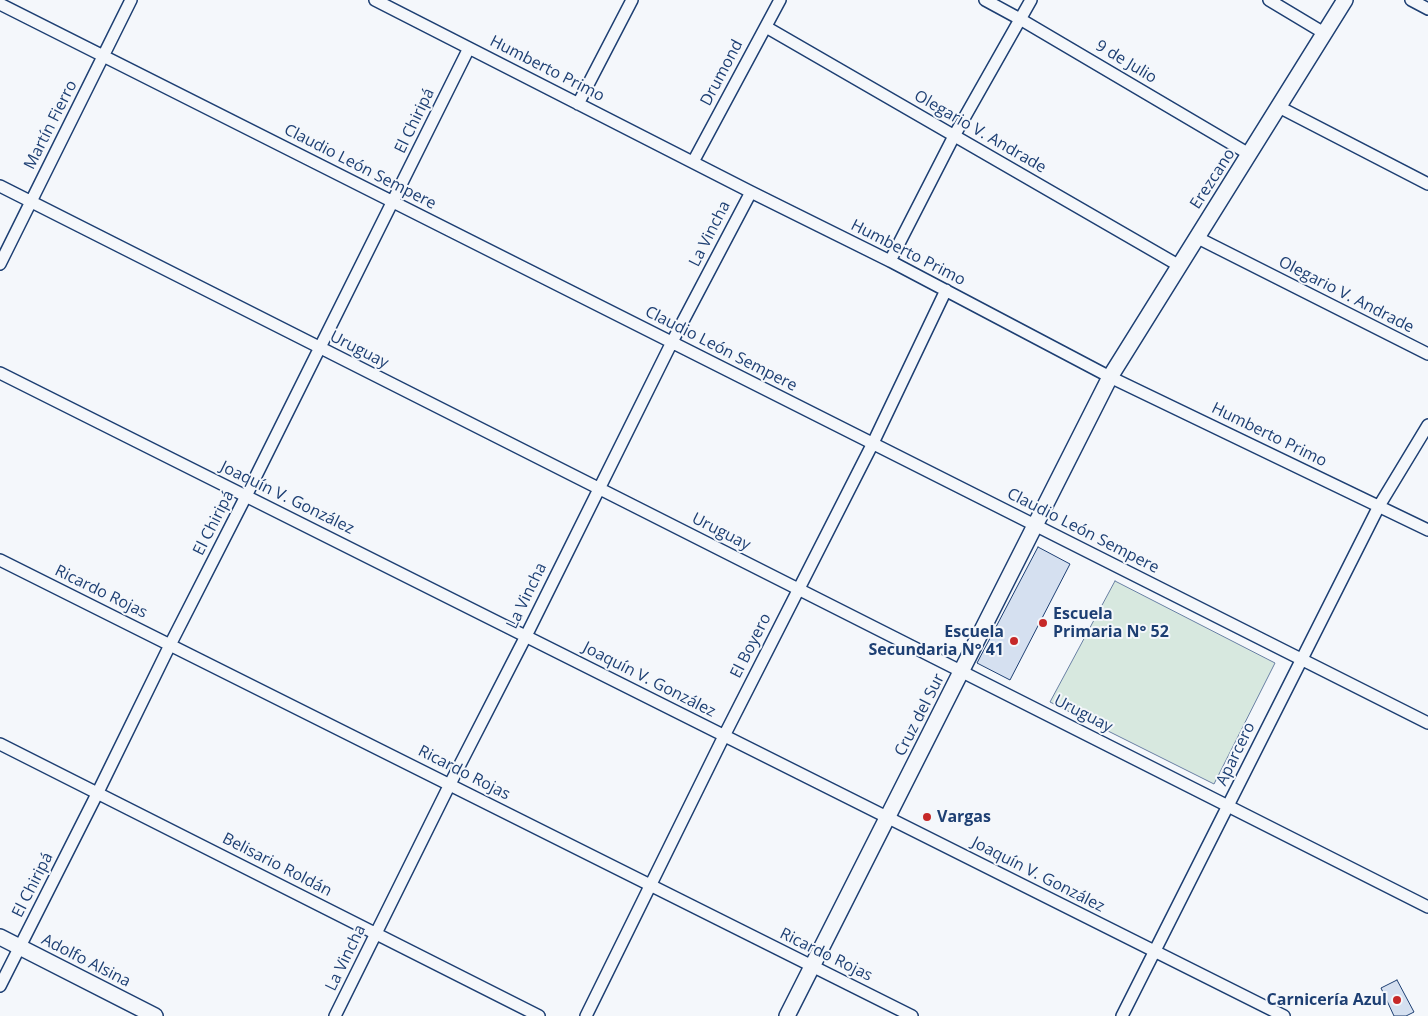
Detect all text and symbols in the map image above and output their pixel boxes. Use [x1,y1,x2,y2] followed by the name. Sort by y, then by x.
[487,32,607,106] street label: Humberto Primo
[1092,36,1160,88] street label: 9 de Julio
[697,37,747,109] street label: Drumond
[20,77,82,173] street label: Martín Fierro
[391,85,439,157] street label: El Chiripá
[911,86,1049,178] street label: Olegario V. Andrade
[281,120,439,214] street label: Claudio León Sempere
[1186,145,1240,213] street label: Erezcano
[685,198,735,270] street label: La Vincha
[848,216,968,290] street label: Humberto Primo
[1275,253,1417,337] street label: Olegario V. Andrade
[642,302,800,396] street label: Claudio León Sempere
[326,327,392,373] street label: Uruguay
[1208,399,1330,471] street label: Humberto Primo
[217,457,357,539] street label: Joaquín V. González
[1004,484,1162,578] street label: Claudio León Sempere
[189,487,239,559] street label: El Chiripá
[688,509,754,555] street label: Uruguay
[503,560,551,632] street label: La Vincha
[52,561,150,623] street label: Ricardo Rojas
[1053,604,1169,642] place label: Escuela Primaria N° 52
[727,610,775,682] street label: El Boyero
[1037,617,1049,629] marker: Escuela Primaria N° 52
[868,622,1004,660] place label: Escuela Secundaria N° 41
[1008,635,1020,647] marker: Escuela Secundaria N° 41
[579,638,719,722] street label: Joaquín V. González
[891,670,949,760] street label: Cruz del Sur
[1050,691,1116,737] street label: Uruguay
[1212,719,1260,789] street label: Aparcero
[415,742,513,804] street label: Ricardo Rojas
[937,807,991,827] place label: Vargas
[921,811,933,823] marker: Vargas
[219,829,335,901] street label: Belisario Roldán
[968,833,1108,917] street label: Joaquín V. González
[8,849,58,921] street label: El Chiripá
[322,922,370,994] street label: La Vincha
[777,924,875,986] street label: Ricardo Rojas
[38,930,134,992] street label: Adolfo Alsina
[1267,990,1387,1010] place label: Carnicería Azul
[1391,994,1403,1006] marker: Carnicería Azul

